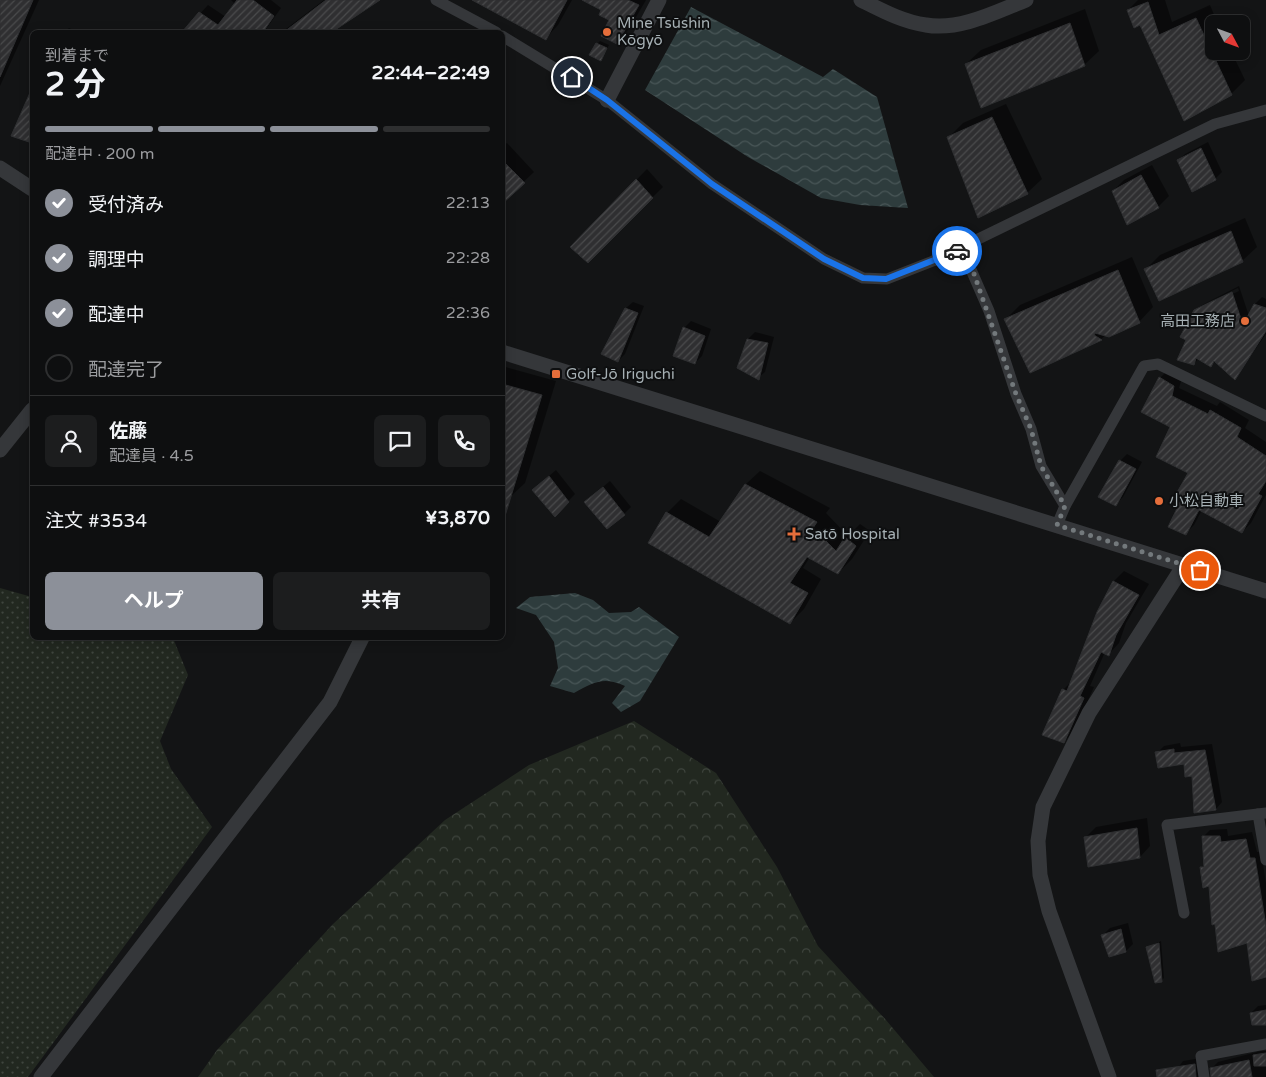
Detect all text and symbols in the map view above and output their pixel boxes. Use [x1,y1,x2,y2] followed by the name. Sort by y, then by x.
[617,14,710,49] place label: Mine Tsūshin Kōgyō
[1205,15,1250,60] north arrow
[1205,15,1250,60] map controls
[601,26,613,38] marker: Mine Tsūshin Kōgyō
[45,46,109,66] text: 到着まで
[551,56,593,98] pin
[371,62,490,84] text: 22:44–22:49
[558,63,586,91] icon: home
[45,66,105,104] text: 2 分
[45,144,154,164] text: 配達中 · 200 m
[45,189,73,217] icon: check
[446,193,490,213] text: 22:13
[88,194,164,216] text: 受付済み
[932,226,982,276] courier
[943,237,971,265] icon: car
[45,244,73,272] icon: check
[446,248,490,268] text: 22:28
[88,249,145,271] text: 調理中
[45,299,73,327] icon: check
[446,303,490,323] text: 22:36
[88,304,145,326] text: 配達中
[1160,312,1235,330] place label: 高田工務店
[1239,315,1251,327] marker: 高田工務店
[88,359,164,381] text: 配達完了
[566,365,675,383] place label: Golf-Jō Iriguchi
[550,368,562,380] marker: Golf-Jō Iriguchi
[45,415,97,467] button: person
[374,415,426,467] button: chat
[438,415,490,467] button: phone
[109,420,147,442] text: 佐藤
[109,446,194,466] text: 配達員 · 4.5
[1169,492,1244,510] place label: 小松自動車
[1153,495,1165,507] marker: 小松自動車
[425,507,490,529] text: ¥3,870
[45,510,147,532] text: 注文 #3534
[805,525,900,543] place label: Satō Hospital
[787,527,801,541] marker: Satō Hospital
[1179,549,1221,591] pin
[1186,556,1214,584] icon: bag
[45,572,263,630] button: ヘルプ
[273,572,490,630] button: 共有

